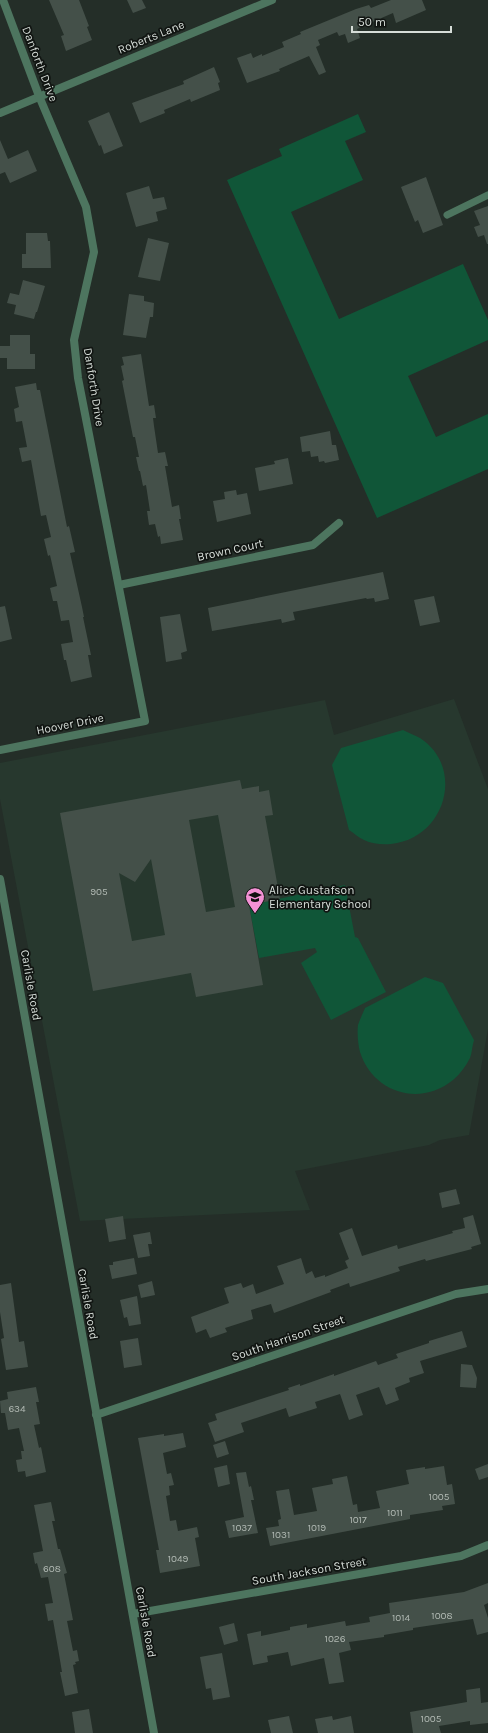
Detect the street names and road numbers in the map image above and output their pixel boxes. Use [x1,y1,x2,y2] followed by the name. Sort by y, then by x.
[116,17,186,57] street label: Roberts Lane
[19,24,61,104] street label: Danforth Drive
[81,347,107,427] street label: Danforth Drive
[196,536,265,564] street label: Brown Court
[35,711,105,737] street label: Hoover Drive
[18,949,44,1021] street label: Carlisle Road
[75,1268,101,1340] street label: Carlisle Road
[230,1312,347,1364] street label: South Harrison Street
[251,1554,368,1588] street label: South Jackson Street
[133,1586,159,1658] street label: Carlisle Road

